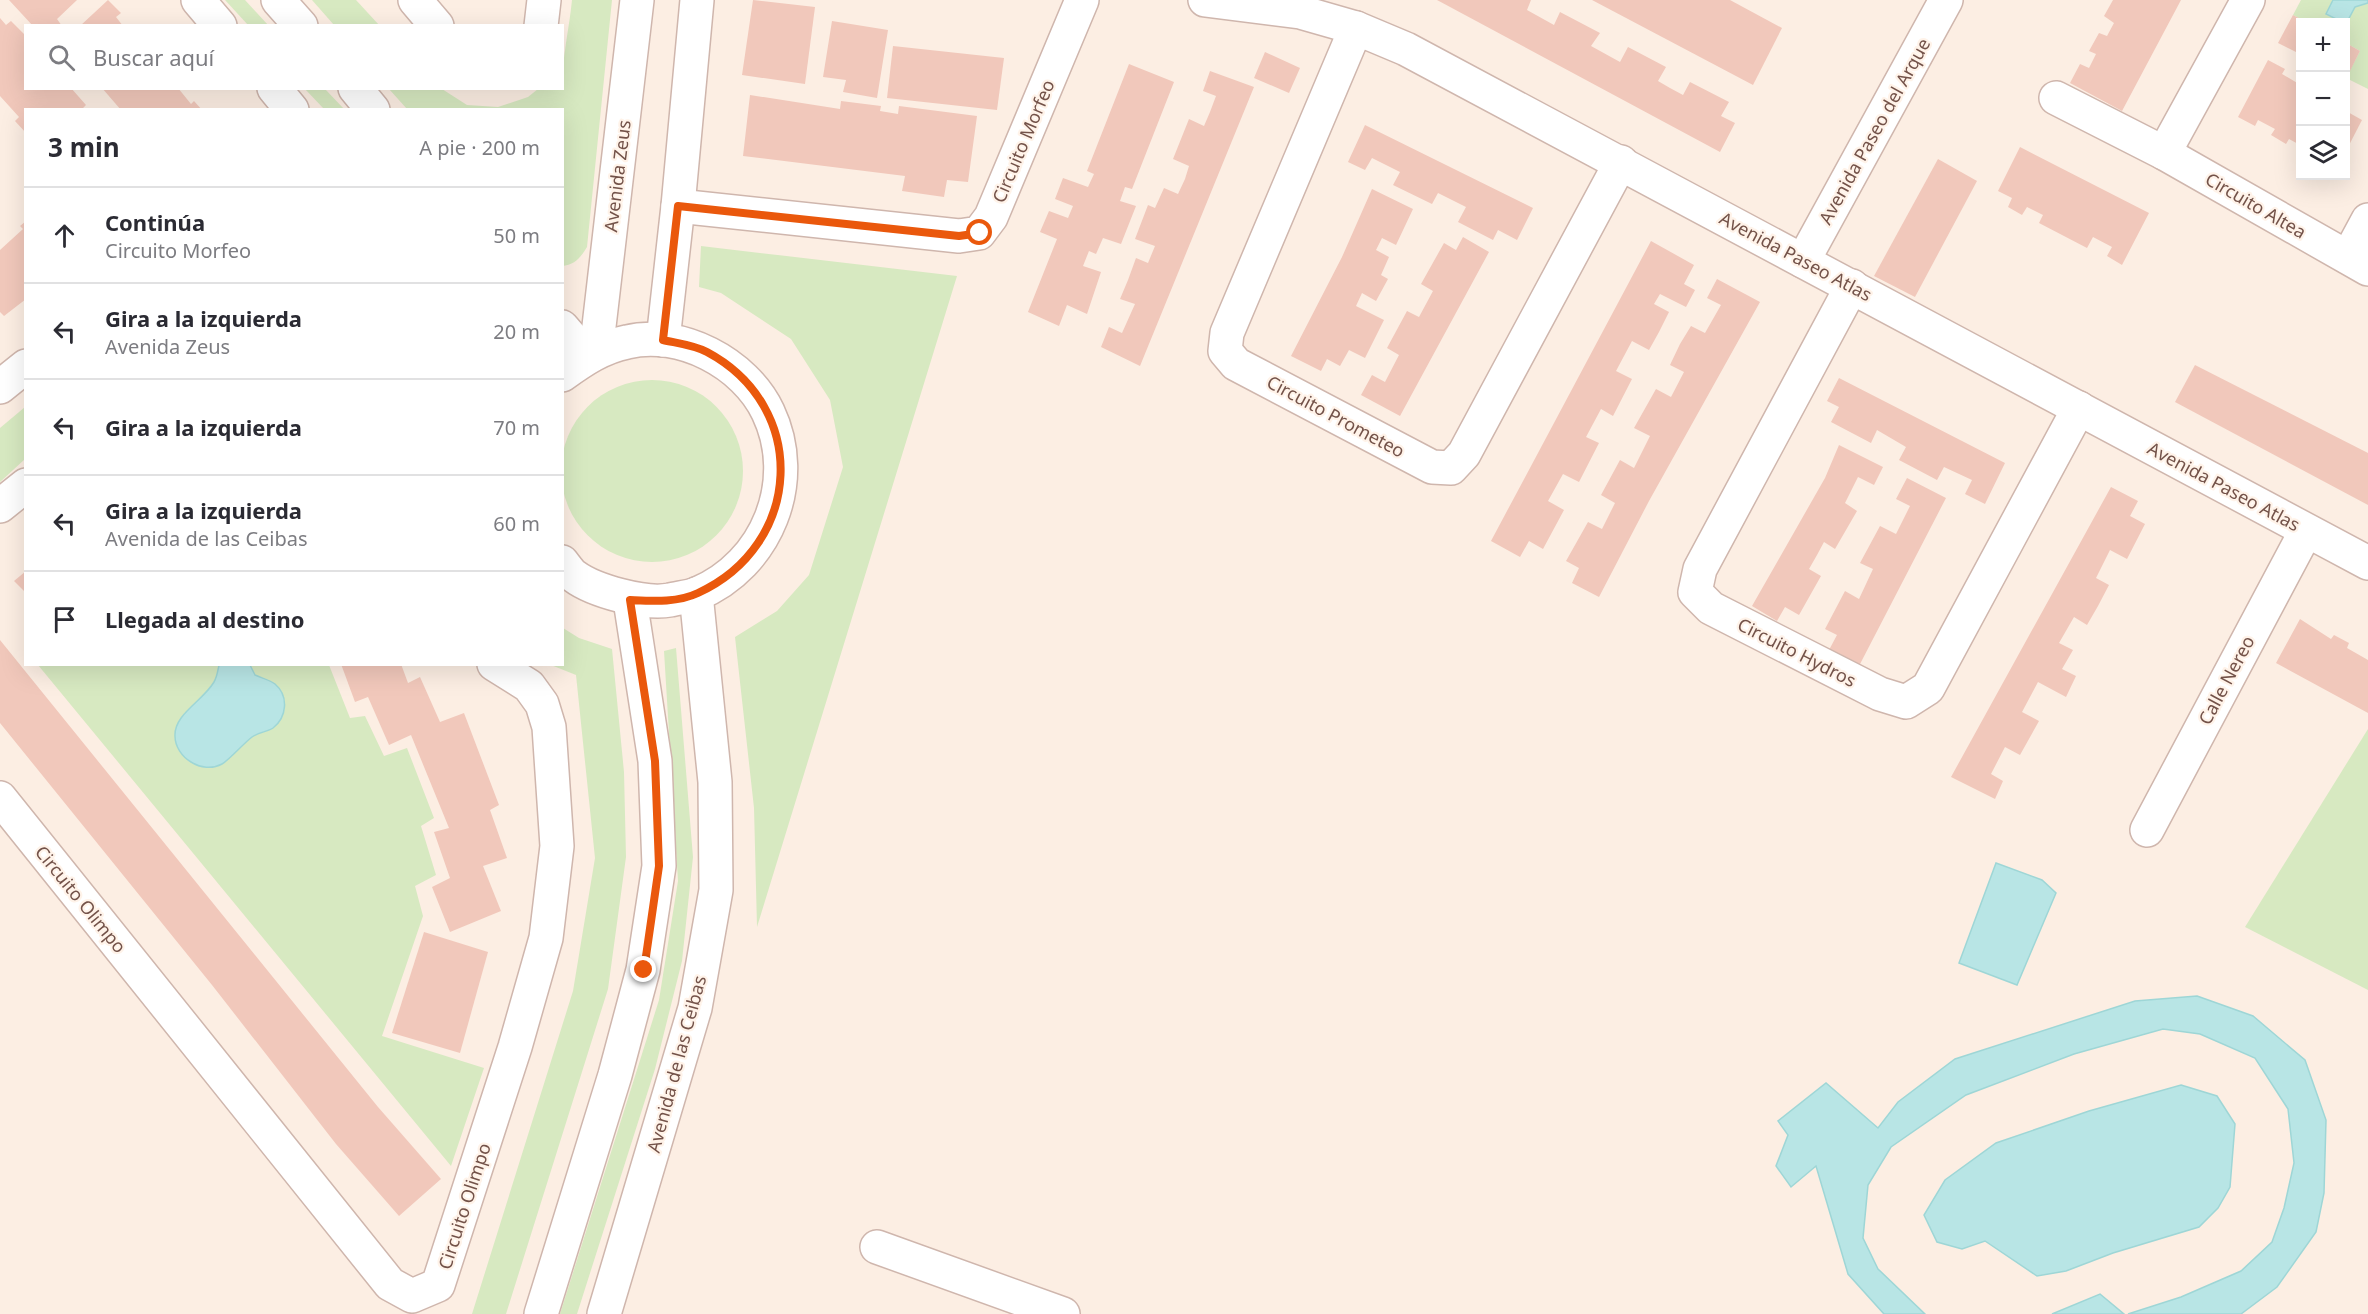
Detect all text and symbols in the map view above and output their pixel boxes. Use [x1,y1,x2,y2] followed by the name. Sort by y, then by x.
[2296,18,2350,180] map controls
[2296,18,2350,72] button: +
[24,24,564,90] search box
[1813,34,1935,228] street label: Avenida Paseo del Arque
[45,41,78,74] icon: search
[93,42,214,72] text: Buscar aquí
[2296,72,2350,126] button: −
[986,76,1060,206] street label: Circuito Morfeo
[598,119,636,233] street label: Avenida Zeus
[2296,126,2350,180] button: layers
[48,129,120,165] text: 3 min
[419,134,540,161] text: A pie · 200 m
[2201,166,2311,244] street label: Circuito Altea
[1716,206,1876,306] street label: Avenida Paseo Atlas
[105,207,205,237] text: Continúa
[48,219,81,252] icon: ahead
[966,219,992,245] route start
[493,222,540,249] text: 50 m
[105,237,251,264] text: Circuito Morfeo
[105,303,302,333] text: Gira a la izquierda
[48,315,81,348] icon: left
[493,318,540,345] text: 20 m
[105,333,230,360] text: Avenida Zeus
[1263,370,1409,462] street label: Circuito Prometeo
[48,411,81,444] icon: left
[105,412,302,442] text: Gira a la izquierda
[493,414,540,441] text: 70 m
[2144,436,2304,536] street label: Avenida Paseo Atlas
[105,495,302,525] text: Gira a la izquierda
[48,507,81,540] icon: left
[493,510,540,537] text: 60 m
[105,525,308,552] text: Avenida de las Ceibas
[48,603,81,636] icon: arrive
[105,604,305,634] text: Llegada al destino
[1734,612,1860,692] street label: Circuito Hydros
[2193,631,2259,729] street label: Calle Nereo
[30,840,132,958] street label: Circuito Olimpo
[630,956,656,982] route end
[641,973,711,1155] street label: Avenida de las Ceibas
[432,1140,496,1272] street label: Circuito Olimpo

